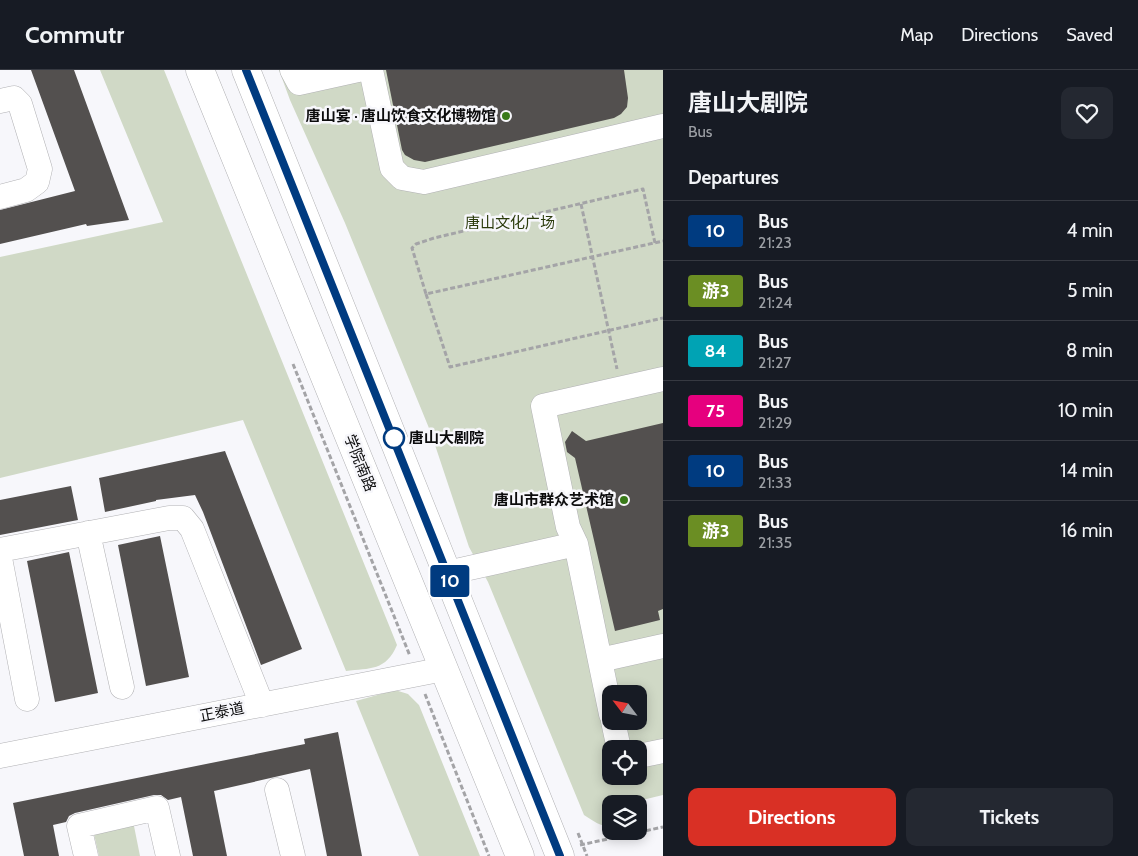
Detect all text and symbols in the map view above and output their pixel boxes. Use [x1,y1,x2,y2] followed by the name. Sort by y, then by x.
[25,20,124,49] text: Commutr
[900,24,933,46] text: Map
[961,24,1038,46] text: Directions
[1066,24,1113,46] text: Saved
[1061,87,1113,139] button: heart
[688,88,808,117] text: 唐山大剧院
[306,107,496,125] place label: 唐山宴 · 唐山饮食文化博物馆
[500,110,512,122] marker: 唐山宴 · 唐山饮食文化博物馆
[688,122,712,141] text: Bus
[688,166,779,189] text: Departures
[758,210,788,233] text: Bus
[465,214,555,232] park label: 唐山文化广场
[1066,219,1113,242] text: 4 min
[706,220,725,242] text: 10
[758,233,792,252] text: 21:23
[758,270,788,293] text: Bus
[1067,279,1113,302] text: 5 min
[702,280,729,302] text: 游3
[758,293,793,312] text: 21:24
[758,330,788,353] text: Bus
[1066,339,1113,362] text: 8 min
[704,340,727,362] text: 84
[758,353,791,372] text: 21:27
[758,390,788,413] text: Bus
[1058,399,1113,422] text: 10 min
[706,400,725,422] text: 75
[758,413,792,432] text: 21:29
[383,427,405,449] marker: 唐山大剧院
[409,429,484,447] place label: 唐山大剧院
[340,432,380,494] street label: 学院南路
[758,450,788,473] text: Bus
[1060,459,1113,482] text: 14 min
[706,460,725,482] text: 10
[758,473,792,492] text: 21:33
[494,491,614,509] place label: 唐山市群众艺术馆
[618,494,630,506] marker: 唐山市群众艺术馆
[758,510,788,533] text: Bus
[1060,519,1113,542] text: 16 min
[702,520,729,542] text: 游3
[758,533,792,552] text: 21:35
[428,565,472,597] line badge: 10
[440,570,460,592] text: 10
[602,685,648,730] north arrow
[602,685,647,840] map controls
[198,699,246,725] street label: 正泰道
[602,740,647,785] button: locate
[688,788,896,846] button: Directions
[906,788,1113,846] button: Tickets
[602,795,647,840] button: layers

